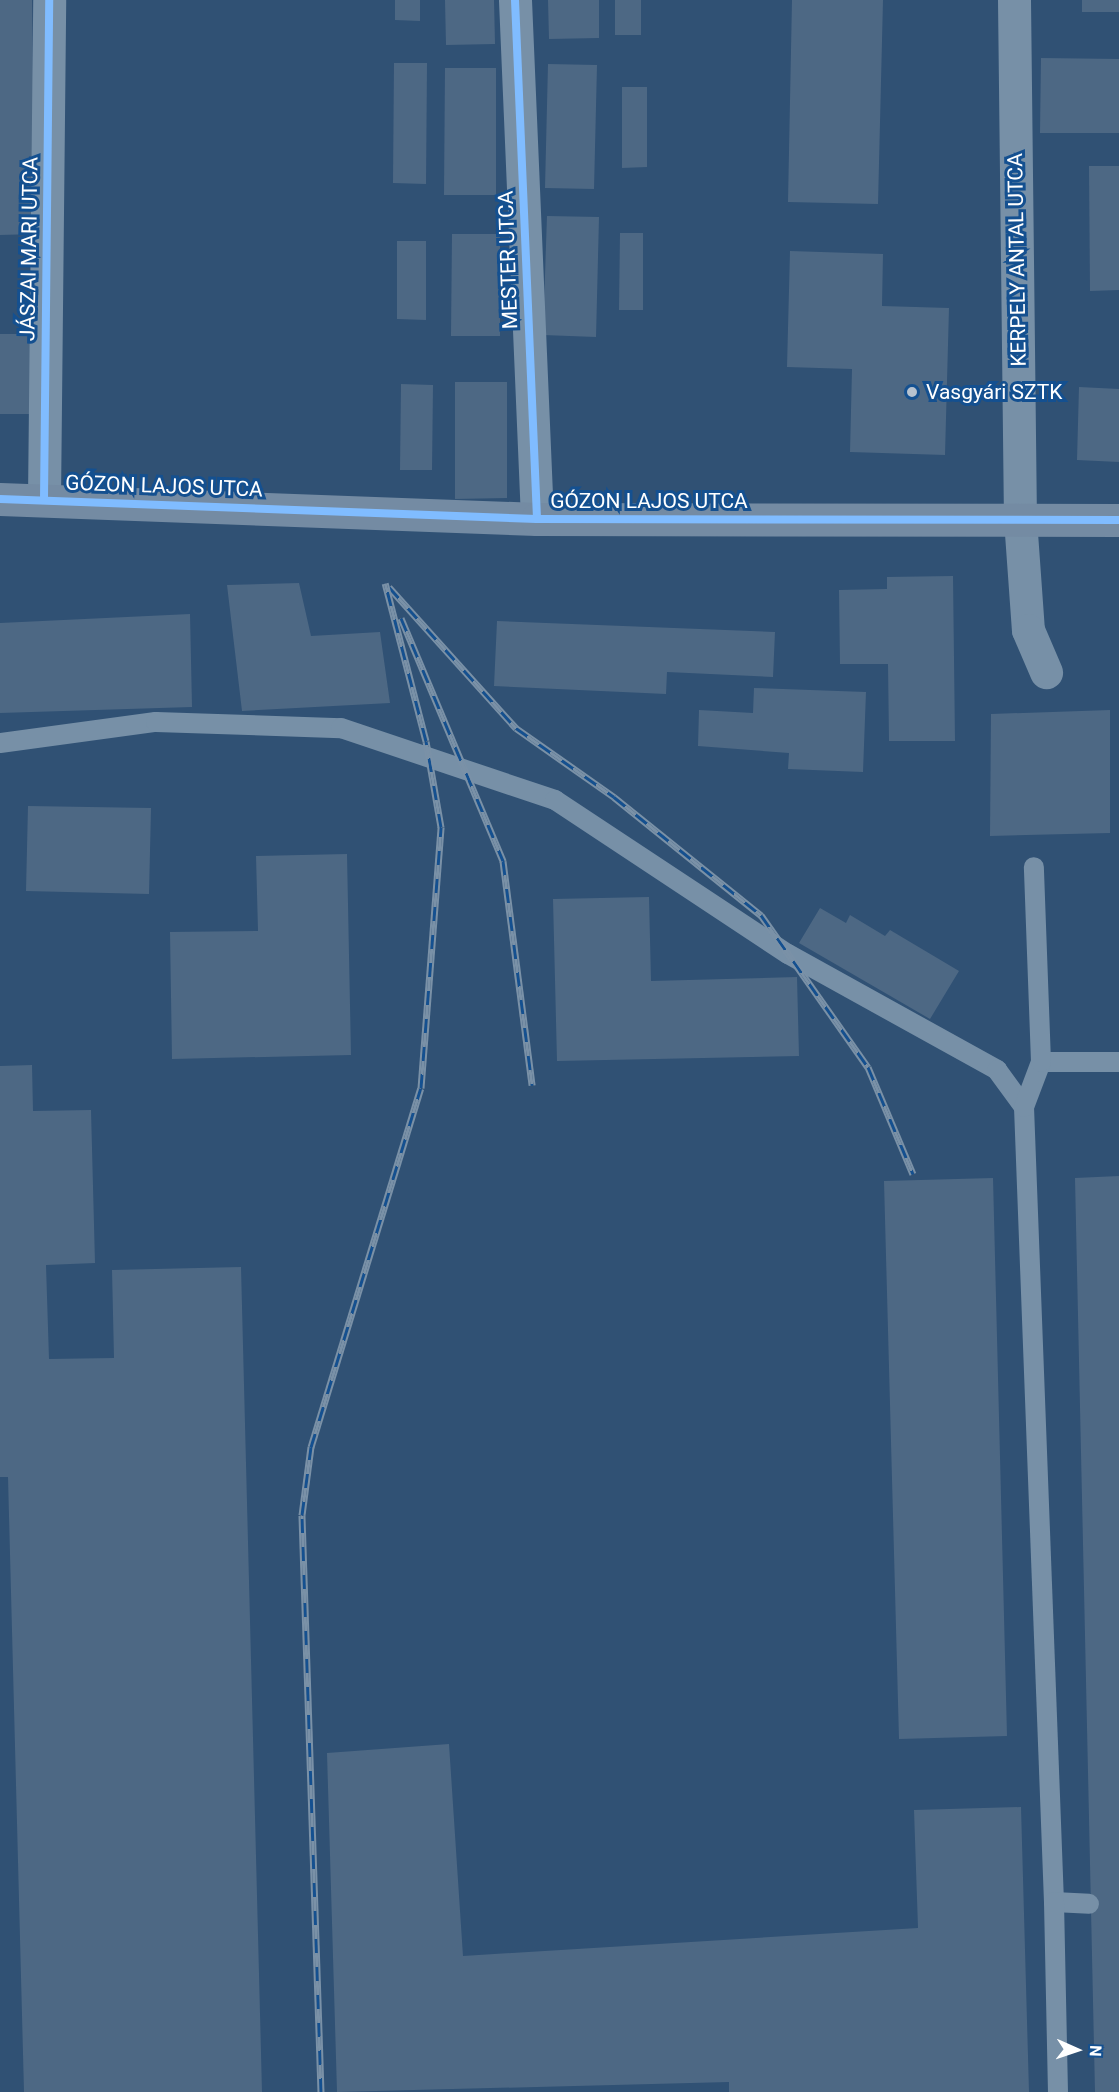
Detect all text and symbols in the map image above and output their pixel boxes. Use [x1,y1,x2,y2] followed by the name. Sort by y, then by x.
[1003,153,1031,367] street label: KERPELY ANTAL UTCA
[15,157,43,341] street label: JÁSZAI MARI UTCA
[493,190,523,330] street label: MESTER UTCA
[926,379,1062,405] place label: Vasgyári SZTK
[903,383,921,401] marker: Vasgyári SZTK
[65,470,263,502] street label: GÓZON LAJOS UTCA
[550,488,748,514] street label: GÓZON LAJOS UTCA
[1047,2020,1107,2080] north arrow
[1086,2045,1105,2057] text: N

